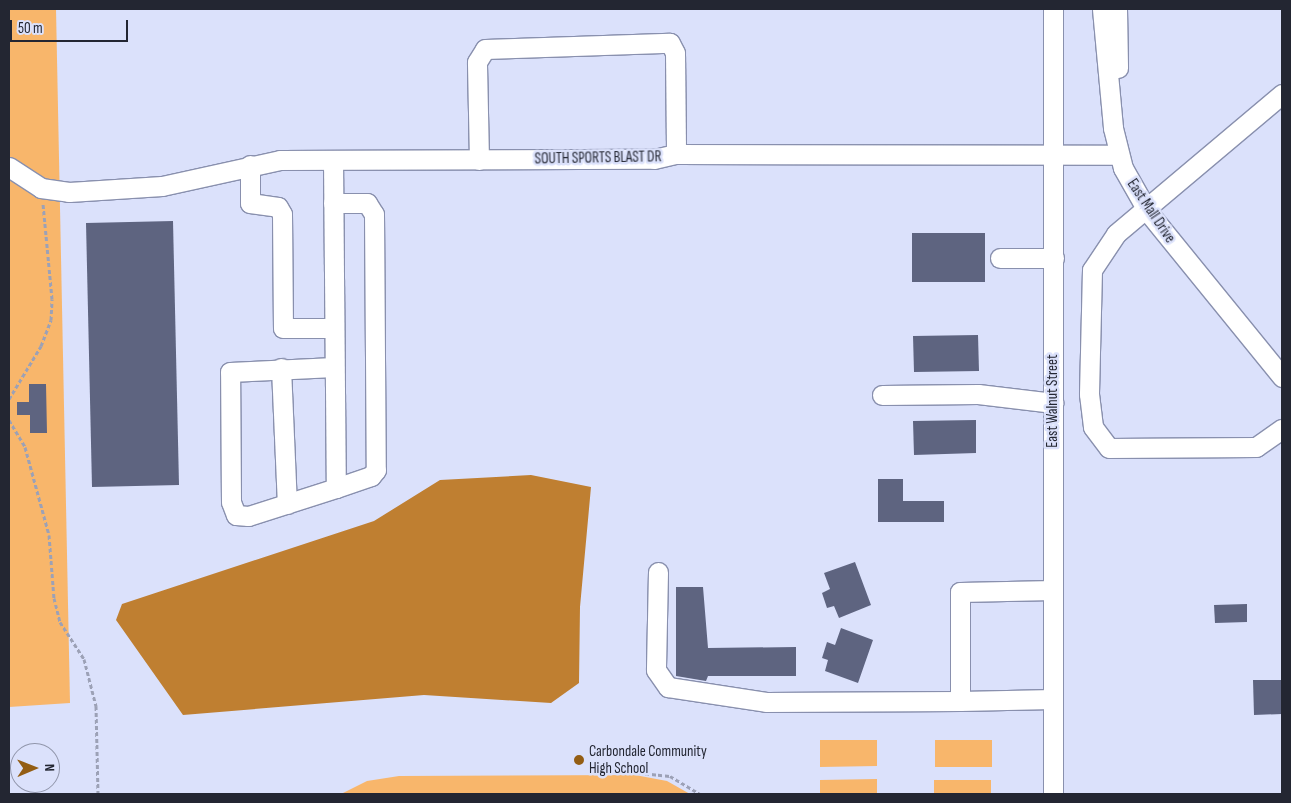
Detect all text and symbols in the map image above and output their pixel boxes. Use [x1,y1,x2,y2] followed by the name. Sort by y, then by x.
[12,10,130,42] scale bar
[18,19,43,38] text: 50 m
[534,148,662,168] street label: SOUTH SPORTS BLAST DR
[1123,176,1179,246] street label: East Mall Drive
[1044,354,1062,448] street label: East Walnut Street
[589,742,707,777] place label: Carbondale Community High School
[10,743,60,793] north arrow
[573,754,585,766] marker: Carbondale Community High School
[41,764,58,772] text: N

